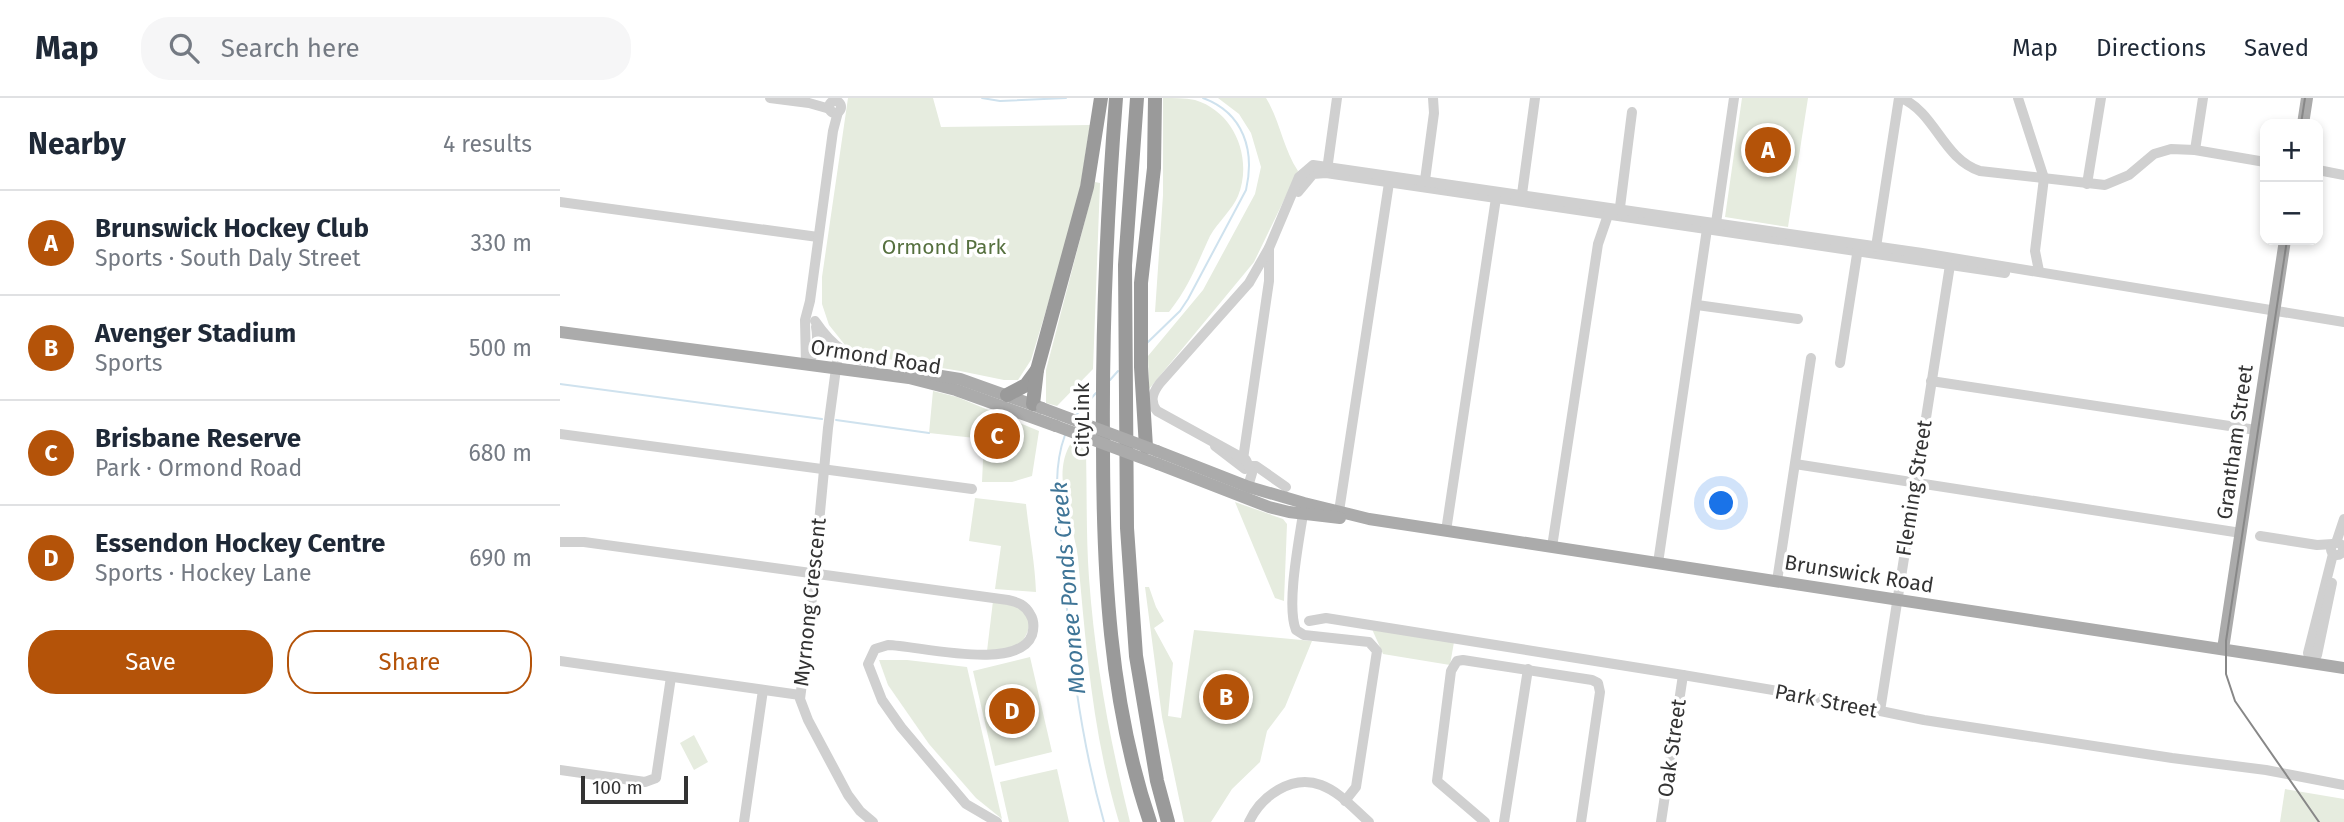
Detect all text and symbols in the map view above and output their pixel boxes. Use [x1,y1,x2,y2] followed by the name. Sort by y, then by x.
[141,17,631,80] search box
[35,28,99,68] text: Map
[165,29,203,67] icon: search
[221,33,360,64] text: Search here
[2012,34,2058,62] text: Map
[2096,34,2206,62] text: Directions
[2244,34,2309,62] text: Saved
[2260,119,2323,245] map controls
[2260,119,2323,182] button: +
[1745,124,1791,176] pin: A
[28,126,126,162] text: Nearby
[443,130,532,158] text: 4 results
[2260,182,2323,245] button: −
[95,213,369,244] text: Brunswick Hockey Club
[44,229,58,257] text: A
[470,229,532,257] text: 330 m
[882,234,1007,260] park label: Ormond Park
[95,244,361,272] text: Sports · South Daly Street
[95,318,296,349] text: Avenger Stadium
[44,334,58,362] text: B
[469,334,532,362] text: 500 m
[809,334,943,380] street label: Ormond Road
[95,349,163,377] text: Sports
[2211,362,2259,521] street label: Grantham Street
[1069,382,1095,457] street label: CityLink
[974,410,1020,462] pin: C
[1890,418,1938,558] street label: Fleming Street
[95,423,301,454] text: Brisbane Reserve
[44,439,58,467] text: C
[468,439,532,467] text: 680 m
[95,454,302,482] text: Park · Ormond Road
[1045,481,1091,695] water label: Moonee Ponds Creek
[1704,486,1738,520] your location
[788,516,832,688] street label: Myrnong Crescent
[95,528,385,559] text: Essendon Hockey Centre
[44,544,58,572] text: D
[469,544,532,572] text: 690 m
[1782,549,1936,599] street label: Brunswick Road
[95,559,312,587] text: Sports · Hockey Lane
[28,630,273,694] button: Save
[287,630,532,694] button: Share
[1203,671,1249,723] pin: B
[1773,678,1880,724] street label: Park Street
[989,685,1035,737] pin: D
[1652,697,1692,799] street label: Oak Street
[581,773,688,805] scale bar
[592,776,643,799] text: 100 m

